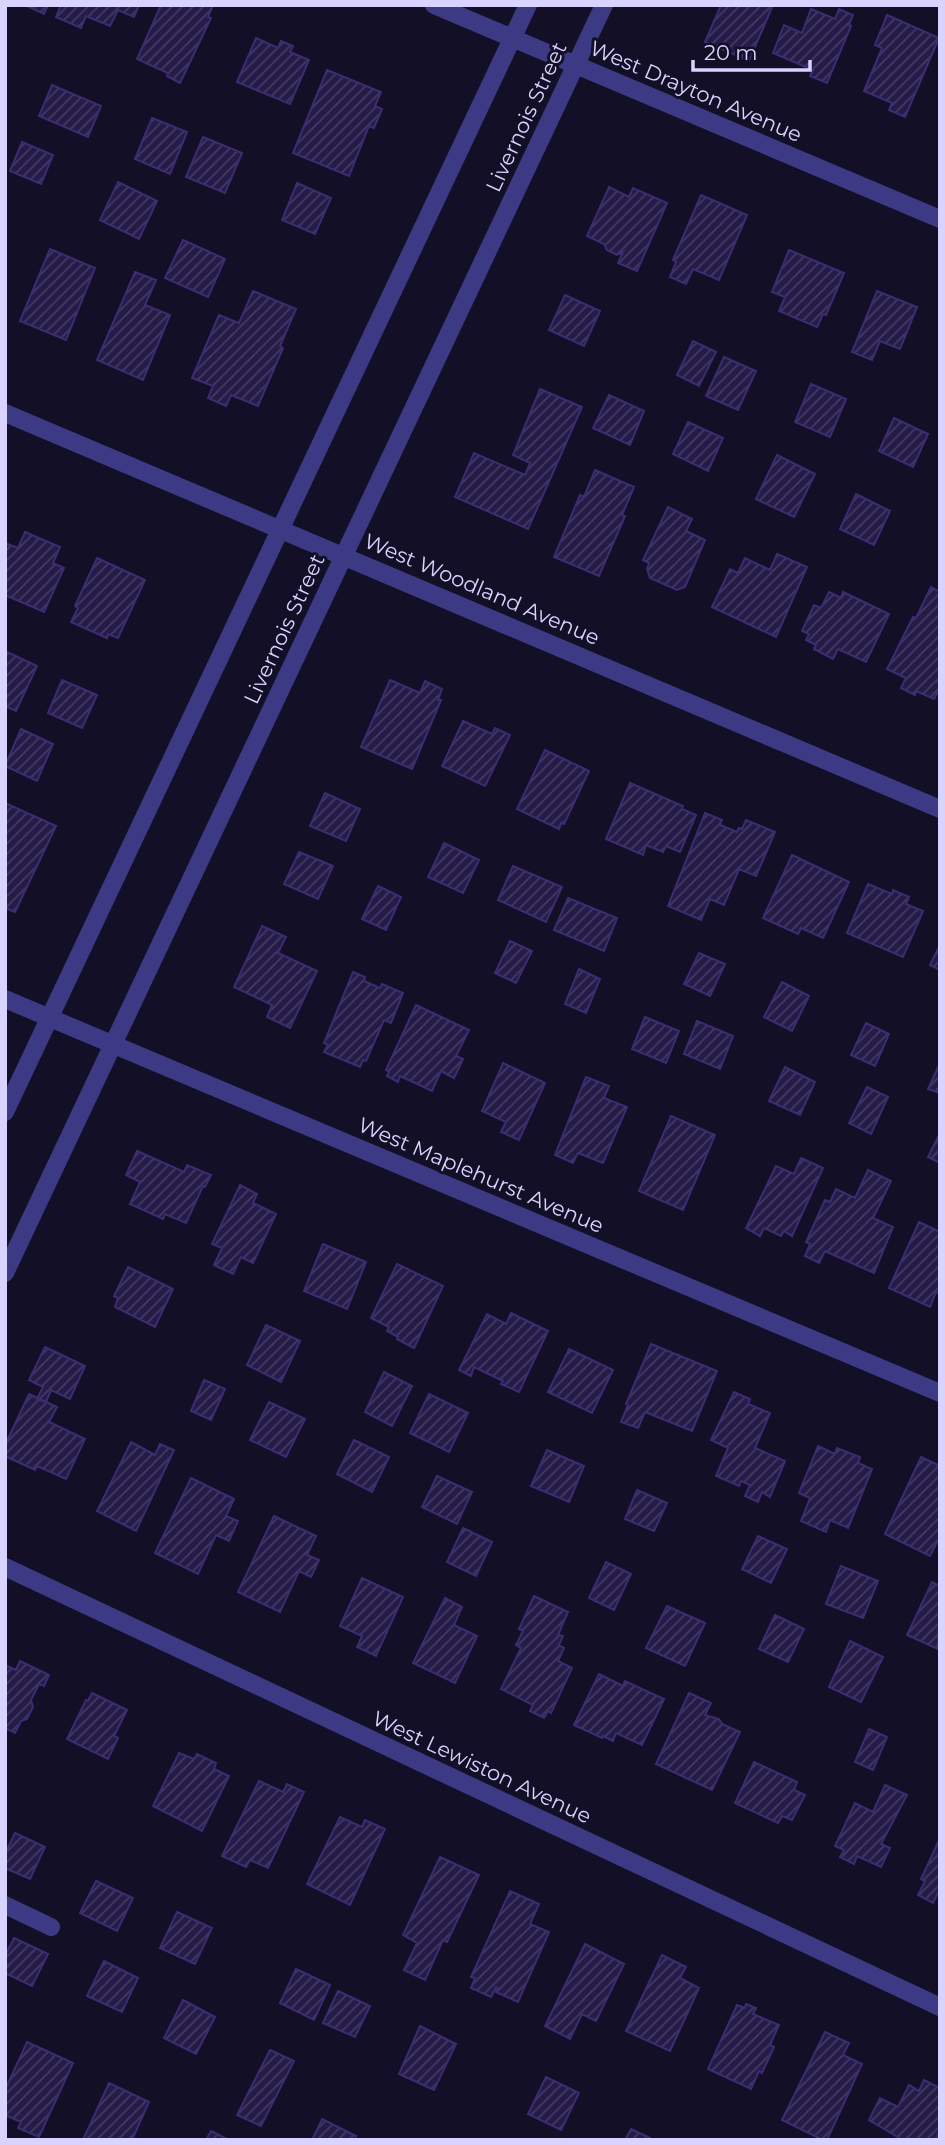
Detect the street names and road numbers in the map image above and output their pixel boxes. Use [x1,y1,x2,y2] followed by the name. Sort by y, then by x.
[586,35,806,147] street label: West Drayton Avenue
[480,38,572,196] street label: Livernois Street
[361,528,603,650] street label: West Woodland Avenue
[238,550,330,708] street label: Livernois Street
[354,1112,608,1238] street label: West Maplehurst Avenue
[369,1705,595,1829] street label: West Lewiston Avenue

